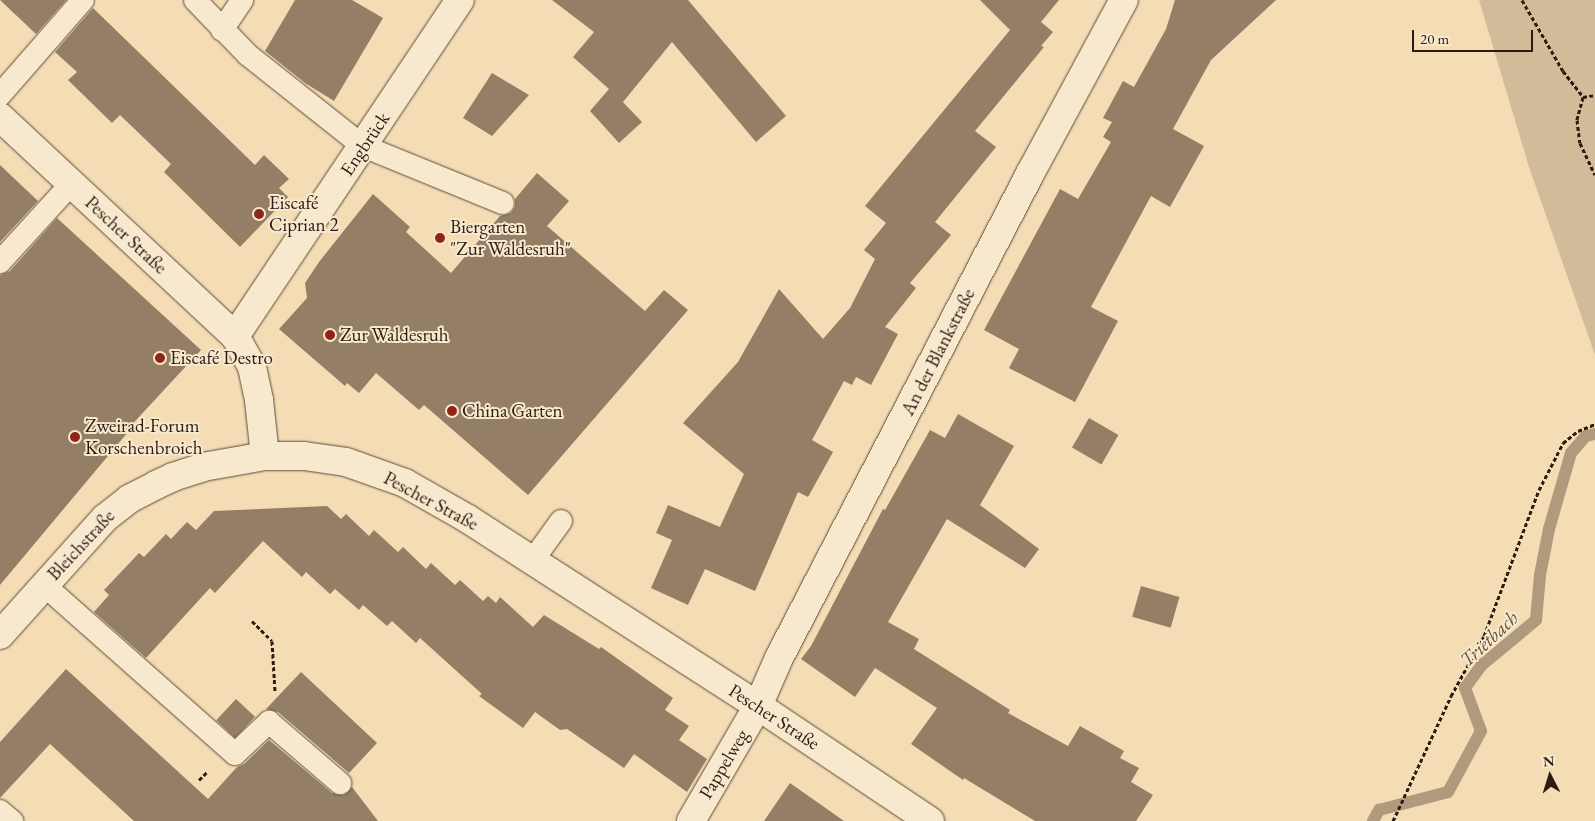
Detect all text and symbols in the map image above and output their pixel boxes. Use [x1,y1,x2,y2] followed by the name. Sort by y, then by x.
[1415,20,1536,52] scale bar
[1420,29,1449,48] text: 20 m
[335,108,395,180] street label: Engbrück
[80,191,172,279] street label: Pescher Straße
[269,192,339,236] place label: Eiscafé Ciprian 2
[253,208,265,220] marker: Eiscafé Ciprian 2
[450,216,571,260] place label: Biergarten "Zur Waldesruh"
[434,232,446,244] marker: Biergarten "Zur Waldesruh"
[896,285,980,419] street label: An der Blankstraße
[340,324,449,346] place label: Zur Waldesruh
[324,329,336,341] marker: Zur Waldesruh
[170,347,273,369] place label: Eiscafé Destro
[154,352,166,364] marker: Eiscafé Destro
[462,400,563,422] place label: China Garten
[446,405,458,417] marker: China Garten
[85,415,202,459] place label: Zweirad-Forum Korschenbroich
[69,431,81,443] marker: Zweirad-Forum Korschenbroich
[380,467,482,535] street label: Pescher Straße
[43,505,119,585] street label: Bleichstraße
[1455,606,1523,672] water label: Trietbach
[724,679,824,755] street label: Pescher Straße
[694,725,754,803] street label: Pappelweg
[1525,751,1575,801] north arrow
[1542,752,1555,771] text: N

